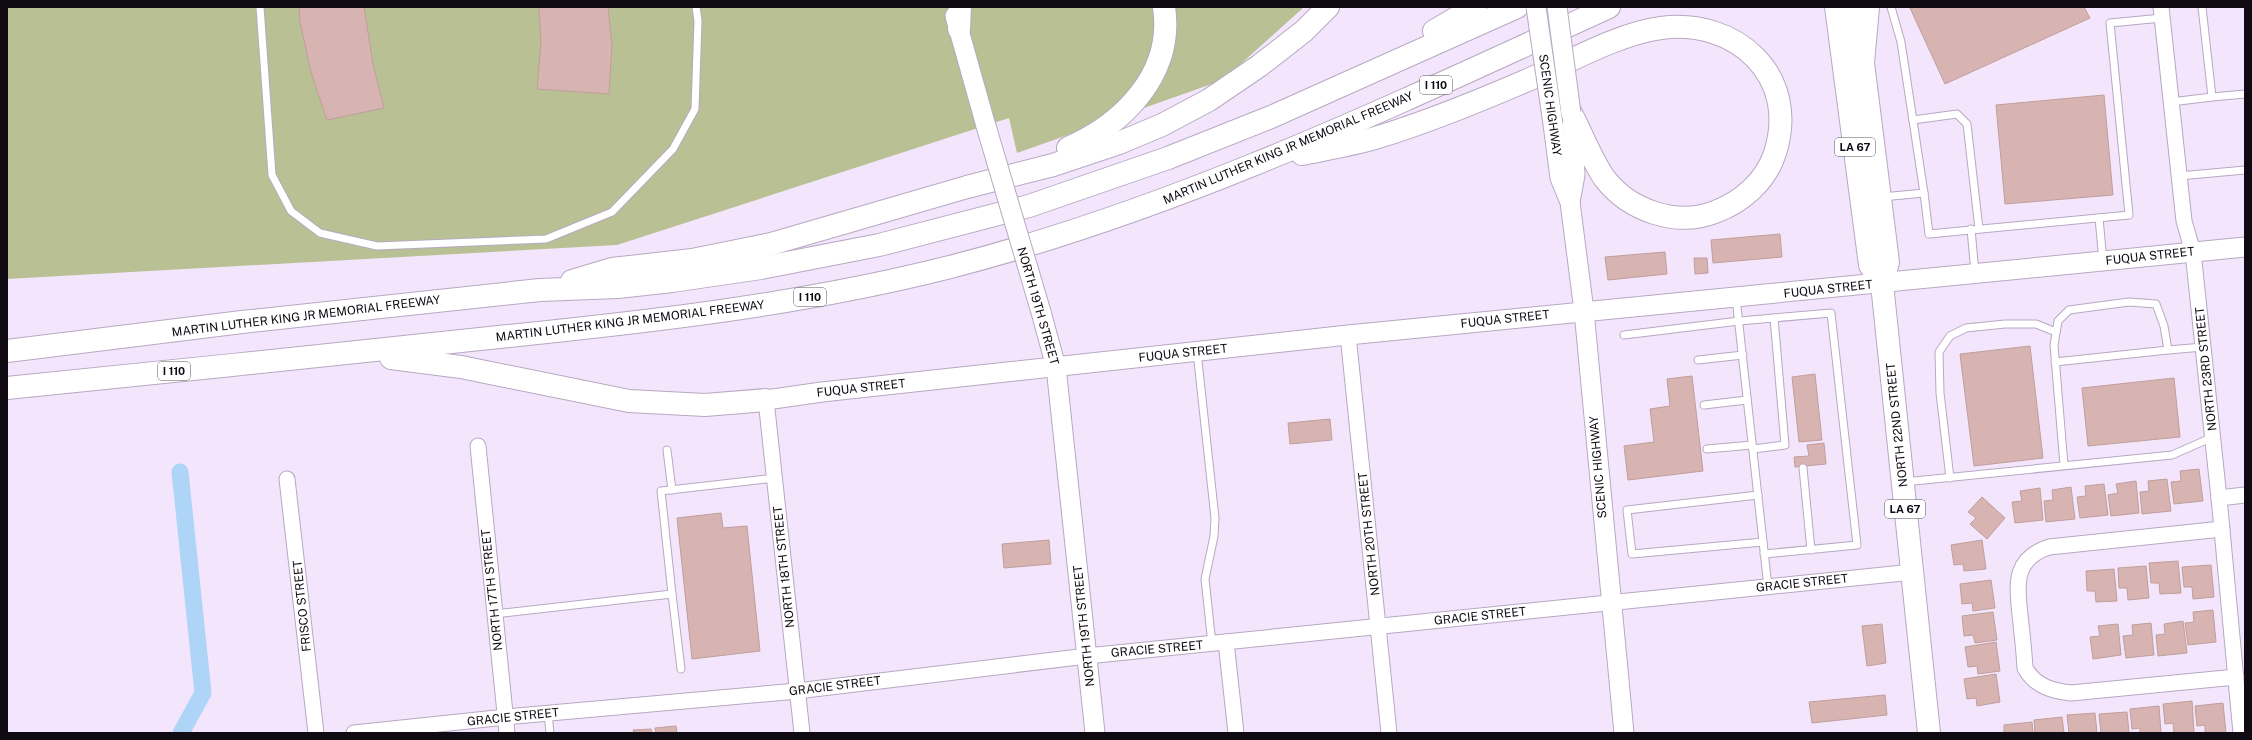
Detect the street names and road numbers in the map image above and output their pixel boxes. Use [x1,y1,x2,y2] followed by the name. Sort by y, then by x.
[1536,53,1564,158] street label: SCENIC HIGHWAY
[1420,76,1452,94] road number: I 110
[1161,88,1416,207] street label: MARTIN LUTHER KING JR MEMORIAL FREEWAY
[1835,138,1875,156] road number: LA 67
[2105,244,2195,268] street label: FUQUA STREET
[1014,245,1062,367] street label: NORTH 19TH STREET
[1783,277,1873,301] street label: FUQUA STREET
[794,288,826,306] road number: I 110
[171,292,442,339] street label: MARTIN LUTHER KING JR MEMORIAL FREEWAY
[495,297,766,344] street label: MARTIN LUTHER KING JR MEMORIAL FREEWAY
[2193,306,2219,432] street label: NORTH 23RD STREET
[1460,307,1550,331] street label: FUQUA STREET
[1138,341,1228,365] street label: FUQUA STREET
[158,362,190,380] road number: I 110
[1884,362,1910,488] street label: NORTH 22ND STREET
[816,376,906,400] street label: FUQUA STREET
[1586,414,1609,519] street label: SCENIC HIGHWAY
[1356,472,1382,596] street label: NORTH 20TH STREET
[1885,500,1925,518] road number: LA 67
[771,505,797,629] street label: NORTH 18TH STREET
[479,529,505,651] street label: NORTH 17TH STREET
[290,560,314,652] street label: FRISCO STREET
[1071,565,1097,687] street label: NORTH 19TH STREET
[1755,571,1849,595] street label: GRACIE STREET
[1433,604,1527,628] street label: GRACIE STREET
[1110,638,1204,660] street label: GRACIE STREET
[788,673,882,699] street label: GRACIE STREET
[466,705,560,729] street label: GRACIE STREET

